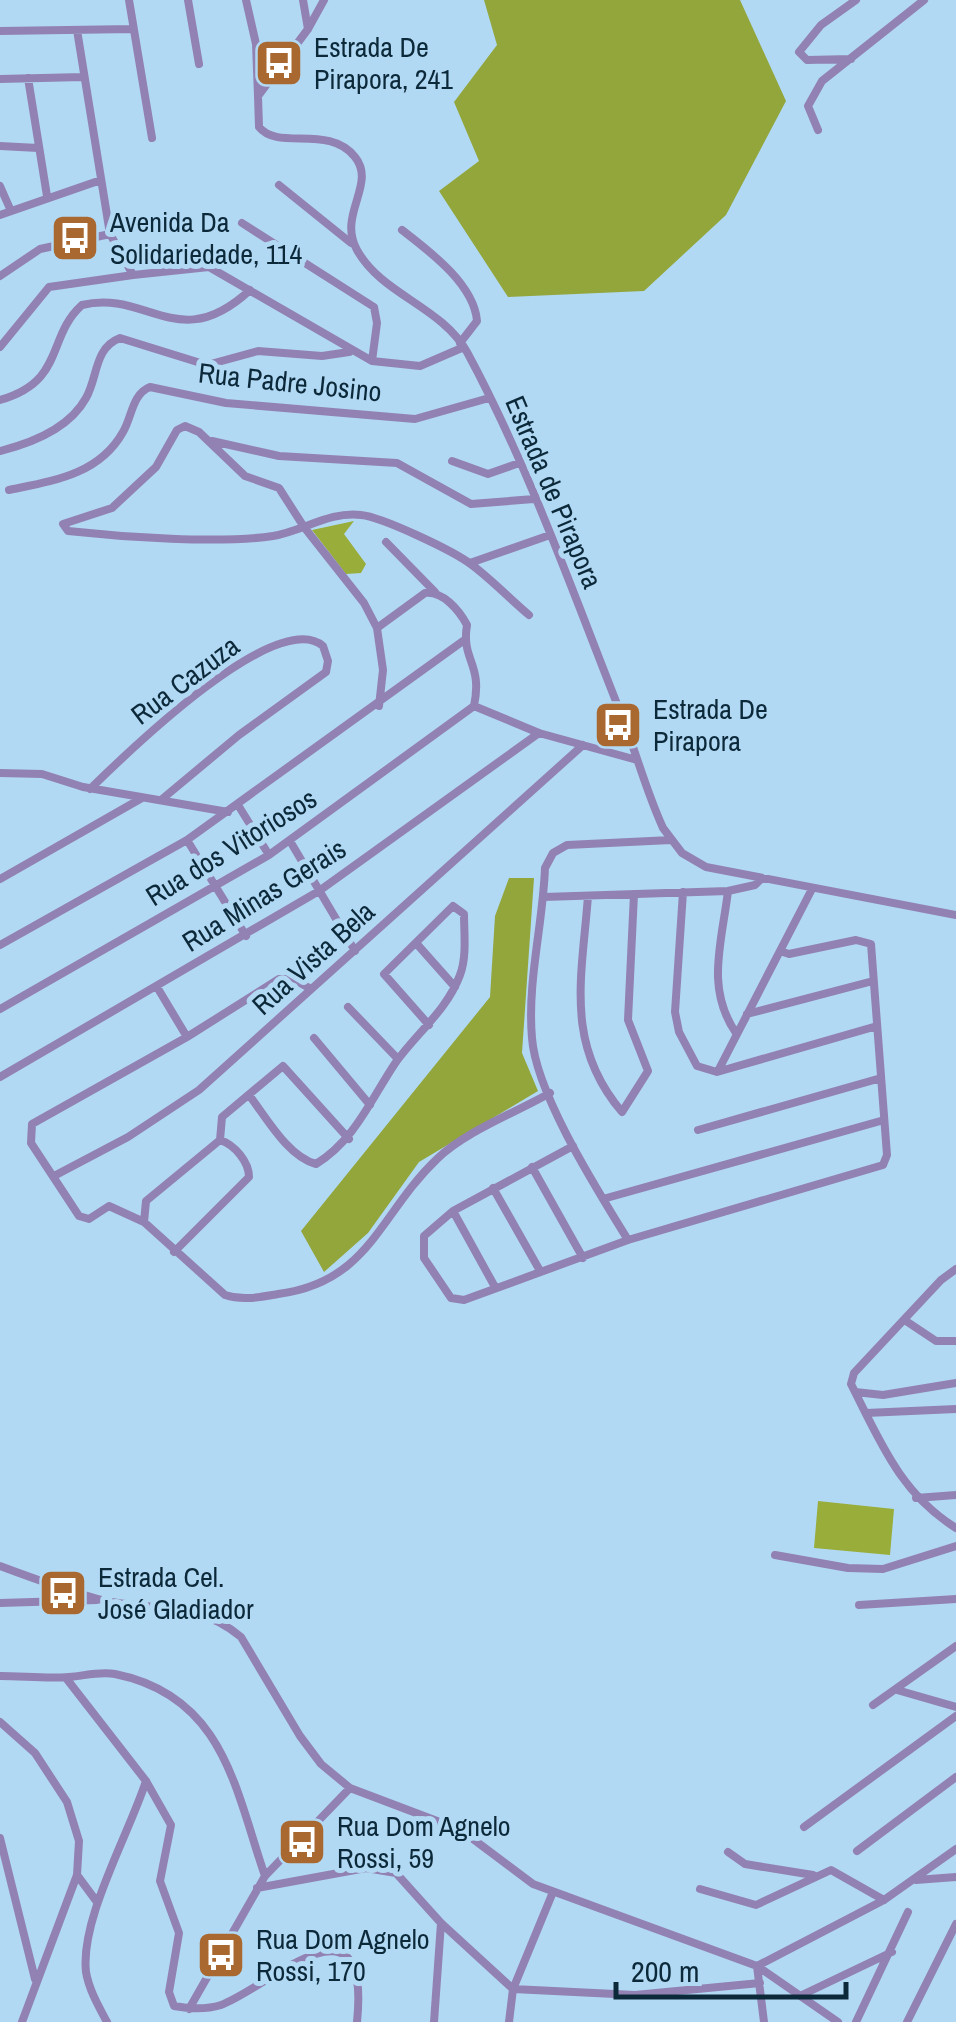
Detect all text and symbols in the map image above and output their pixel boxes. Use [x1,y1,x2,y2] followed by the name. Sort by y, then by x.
[314,28,453,98] place label: Estrada De Pirapora, 241
[253,37,305,89] bus stop icon: Estrada De Pirapora, 241
[109,203,303,273] place label: Avenida Da Solidariedade, 114
[49,212,101,264] bus stop icon: Avenida Da Solidariedade, 114
[197,353,383,411] street label: Rua Padre Josino
[496,390,612,594] street label: Estrada de Pirapora
[123,627,247,733] street label: Rua Cazuza
[653,690,768,760] place label: Estrada De Pirapora
[592,699,644,751] bus stop icon: Estrada De Pirapora
[138,779,324,915] street label: Rua dos Vitoriosos
[175,830,353,960] street label: Rua Minas Gerais
[244,893,383,1023] street label: Rua Vista Bela
[98,1558,254,1628] place label: Estrada Cel. José Gladiador
[37,1567,89,1619] bus stop icon: Estrada Cel. José Gladiador
[337,1807,511,1877] place label: Rua Dom Agnelo Rossi, 59
[276,1816,328,1868] bus stop icon: Rua Dom Agnelo Rossi, 59
[256,1920,430,1990] place label: Rua Dom Agnelo Rossi, 170
[195,1929,247,1981] bus stop icon: Rua Dom Agnelo Rossi, 170
[616,1937,846,1999] scale bar
[631,1951,699,1991] text: 200 m

